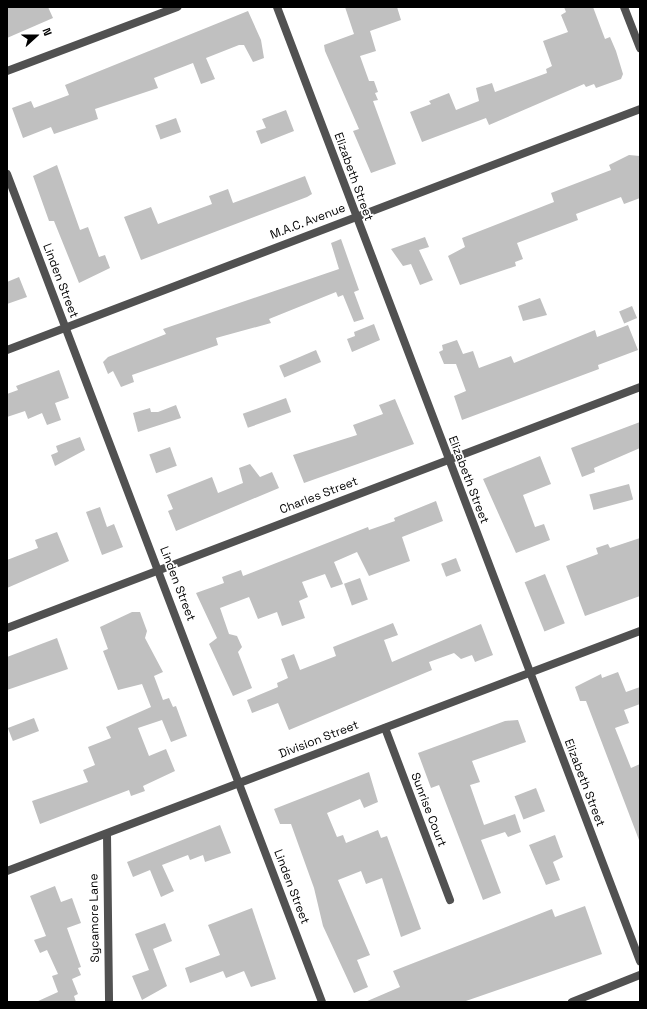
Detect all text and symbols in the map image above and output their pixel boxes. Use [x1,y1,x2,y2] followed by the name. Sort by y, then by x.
[16,16,56,56] north arrow
[39,26,55,38] text: N
[330,131,376,223] street label: Elizabeth Street
[268,201,348,243] street label: M.A.C. Avenue
[39,242,81,320] street label: Linden Street
[445,434,491,526] street label: Elizabeth Street
[278,474,360,518] street label: Charles Street
[156,545,198,623] street label: Linden Street
[277,718,361,762] street label: Division Street
[561,737,607,829] street label: Elizabeth Street
[407,771,449,849] street label: Sunrise Court
[270,848,312,926] street label: Linden Street
[87,873,103,963] street label: Sycamore Lane

